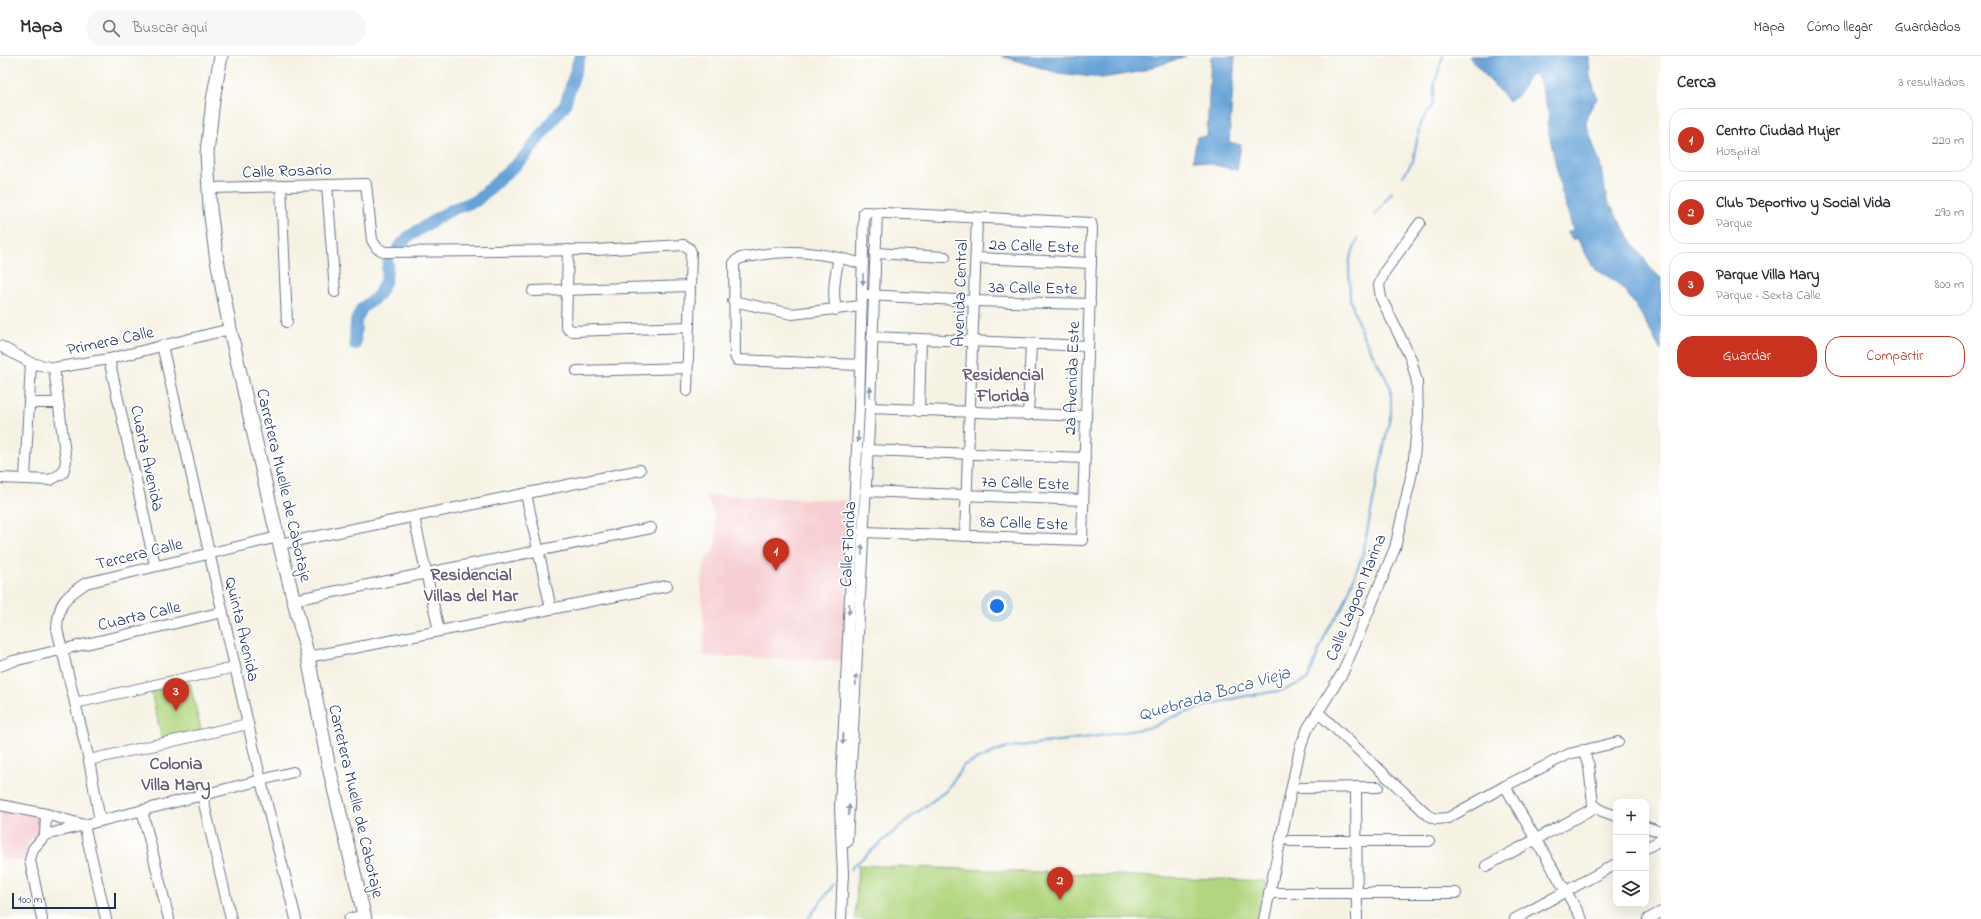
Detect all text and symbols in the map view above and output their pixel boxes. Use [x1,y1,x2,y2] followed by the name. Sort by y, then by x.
[86,10,366,46] search box
[20,14,62,41] text: Mapa
[100,17,122,39] icon: search
[132,17,207,39] text: Buscar aquí
[1754,17,1785,38] text: Mapa
[1807,17,1873,38] text: Cómo llegar
[1895,17,1961,38] text: Guardados
[1677,70,1716,95] text: Cerca
[1898,73,1965,92] text: 3 resultados
[1716,120,1840,142] text: Centro Ciudad Mujer
[1689,131,1693,150] text: 1
[1932,131,1964,150] text: 220 m
[1716,142,1760,161] text: Hospital
[242,157,332,186] street label: Calle Rosario
[1716,192,1891,214] text: Club Deportivo y Social Vida
[1688,203,1694,222] text: 2
[1935,203,1964,222] text: 290 m
[1716,214,1752,233] text: Parque
[988,232,1080,261] street label: 2a Calle Este
[946,239,975,347] street label: Avenida Central
[1716,264,1819,286] text: Parque Villa Mary
[859,273,866,285] one-way arrow
[988,275,1078,302] street label: 3a Calle Este
[1688,275,1694,294] text: 3
[1935,275,1964,294] text: 800 m
[1716,286,1821,305] text: Parque · Sexta Calle
[64,320,157,363] street label: Primera Calle
[1058,320,1087,435] street label: 2a Avenida Este
[1677,336,1817,377] button: Guardar
[1825,336,1965,377] button: Compartir
[962,363,1044,410] district label: Residencial Florida
[249,386,318,585] street label: Carretera Muelle de Cabotaje
[867,386,874,398] one-way arrow
[123,403,170,514] street label: Cuarta Avenida
[854,431,861,443] one-way arrow
[980,469,1070,498] street label: 7a Calle Este
[834,501,863,588] street label: Calle Florida
[979,509,1069,538] street label: 8a Calle Este
[1320,530,1395,666] street label: Calle Lagoon Marina
[93,532,186,577] street label: Tercera Calle
[763,538,789,571] pin: 1
[859,543,865,556] one-way arrow
[423,563,518,610] district label: Residencial Villas del Mar
[217,575,266,684] street label: Quinta Avenida
[95,595,184,638] street label: Cuarta Calle
[987,596,1007,616] your location
[846,603,852,616] one-way arrow
[1136,661,1294,729] water label: Quebrada Boca Vieja
[852,674,859,686] one-way arrow
[163,678,189,711] pin: 3
[321,702,390,901] street label: Carretera Muelle de Cabotaje
[840,733,847,745] one-way arrow
[140,752,211,800] district label: Colonia Villa Mary
[1613,799,1649,907] map controls
[1613,799,1649,835] button: +
[846,804,853,816] one-way arrow
[1613,835,1649,871] button: −
[1047,867,1073,900] pin: 2
[1613,871,1649,907] button: layers
[12,891,116,910] scale bar
[18,892,42,908] text: 100 m

